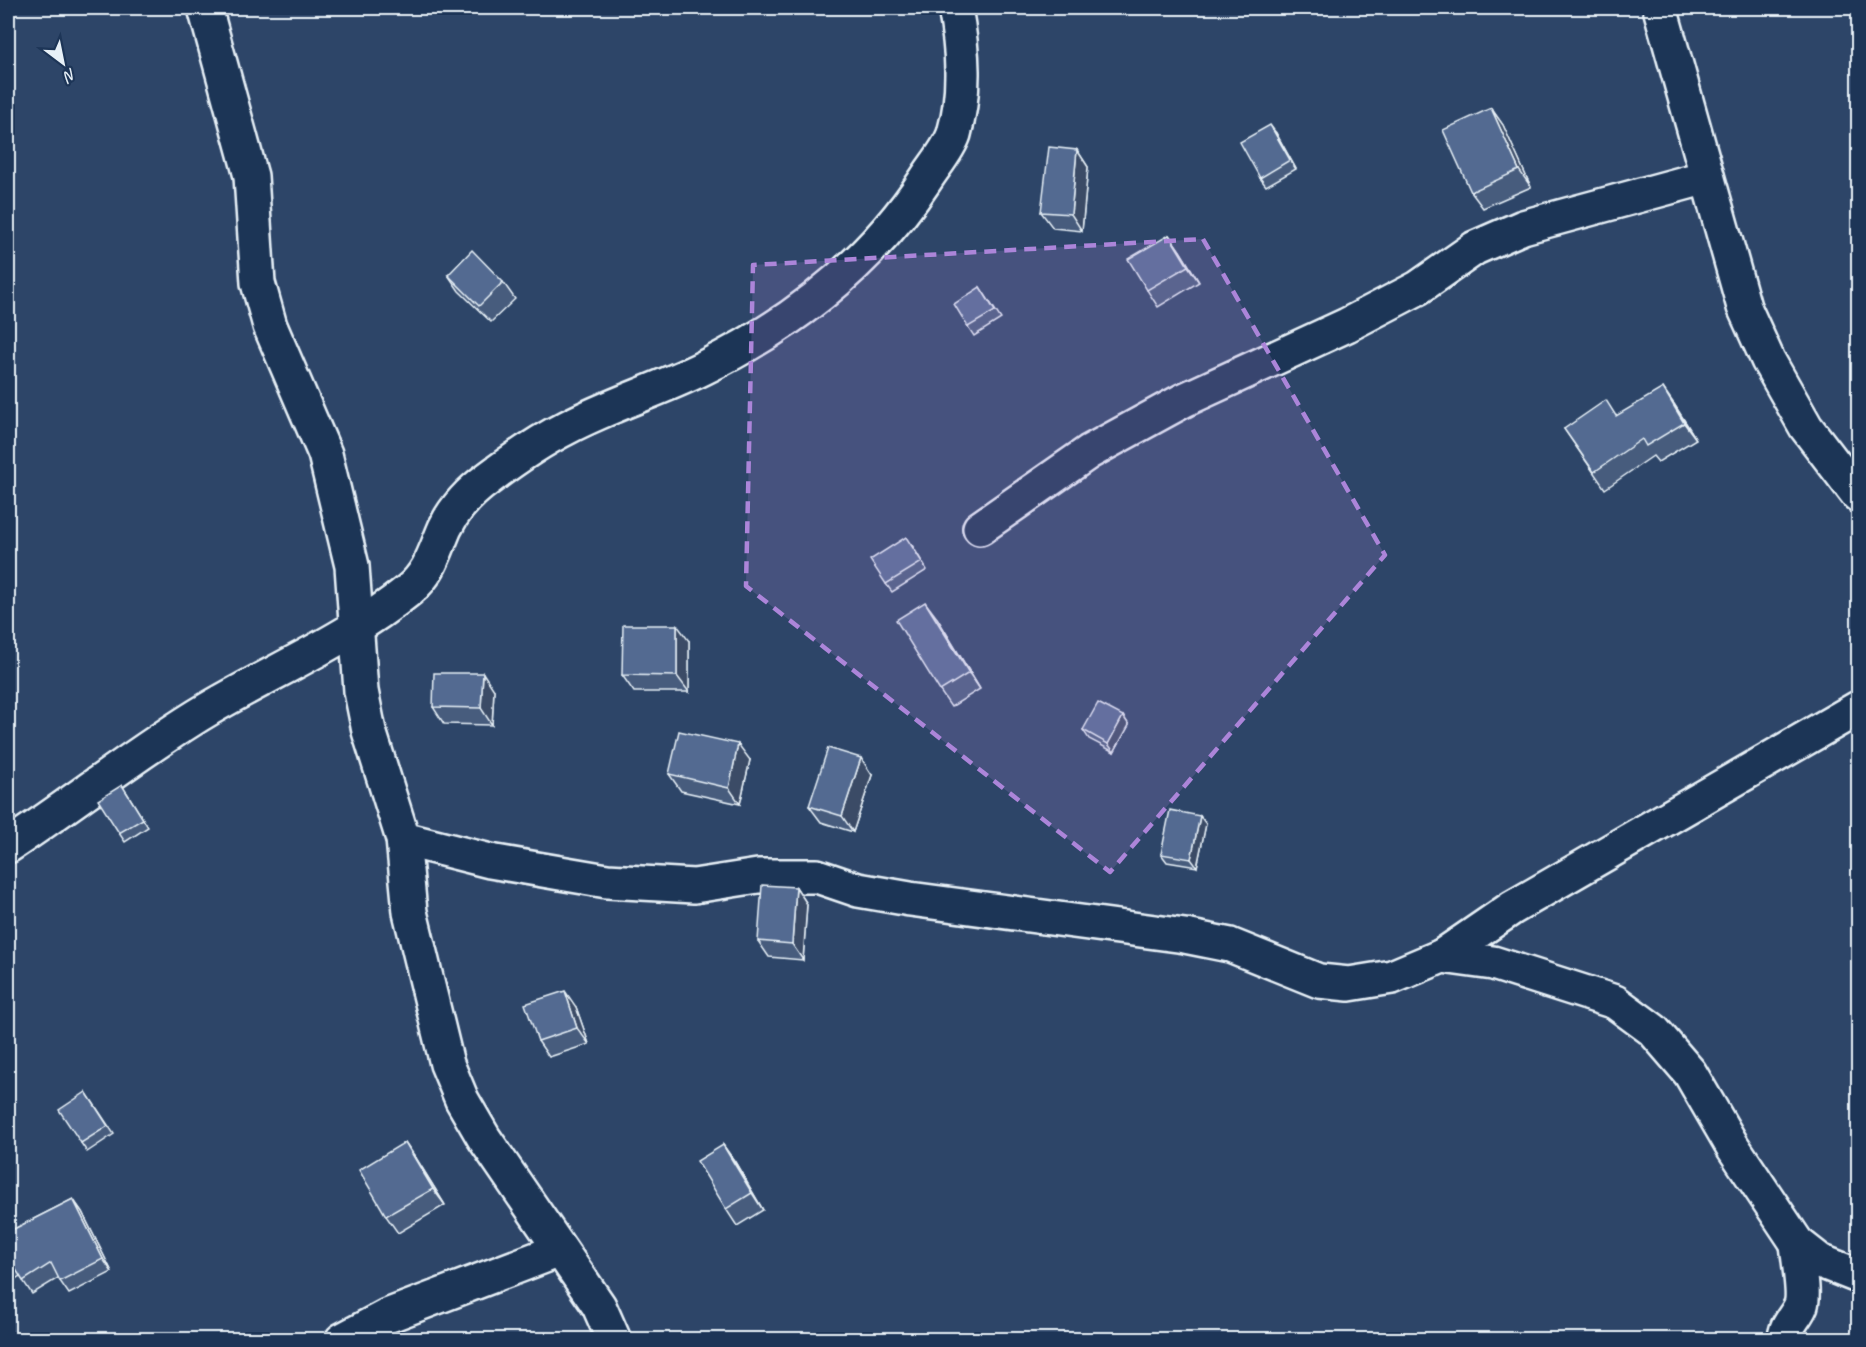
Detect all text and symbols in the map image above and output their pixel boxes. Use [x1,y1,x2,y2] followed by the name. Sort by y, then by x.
[33,33,93,93] north arrow
[58,64,80,88] text: N

